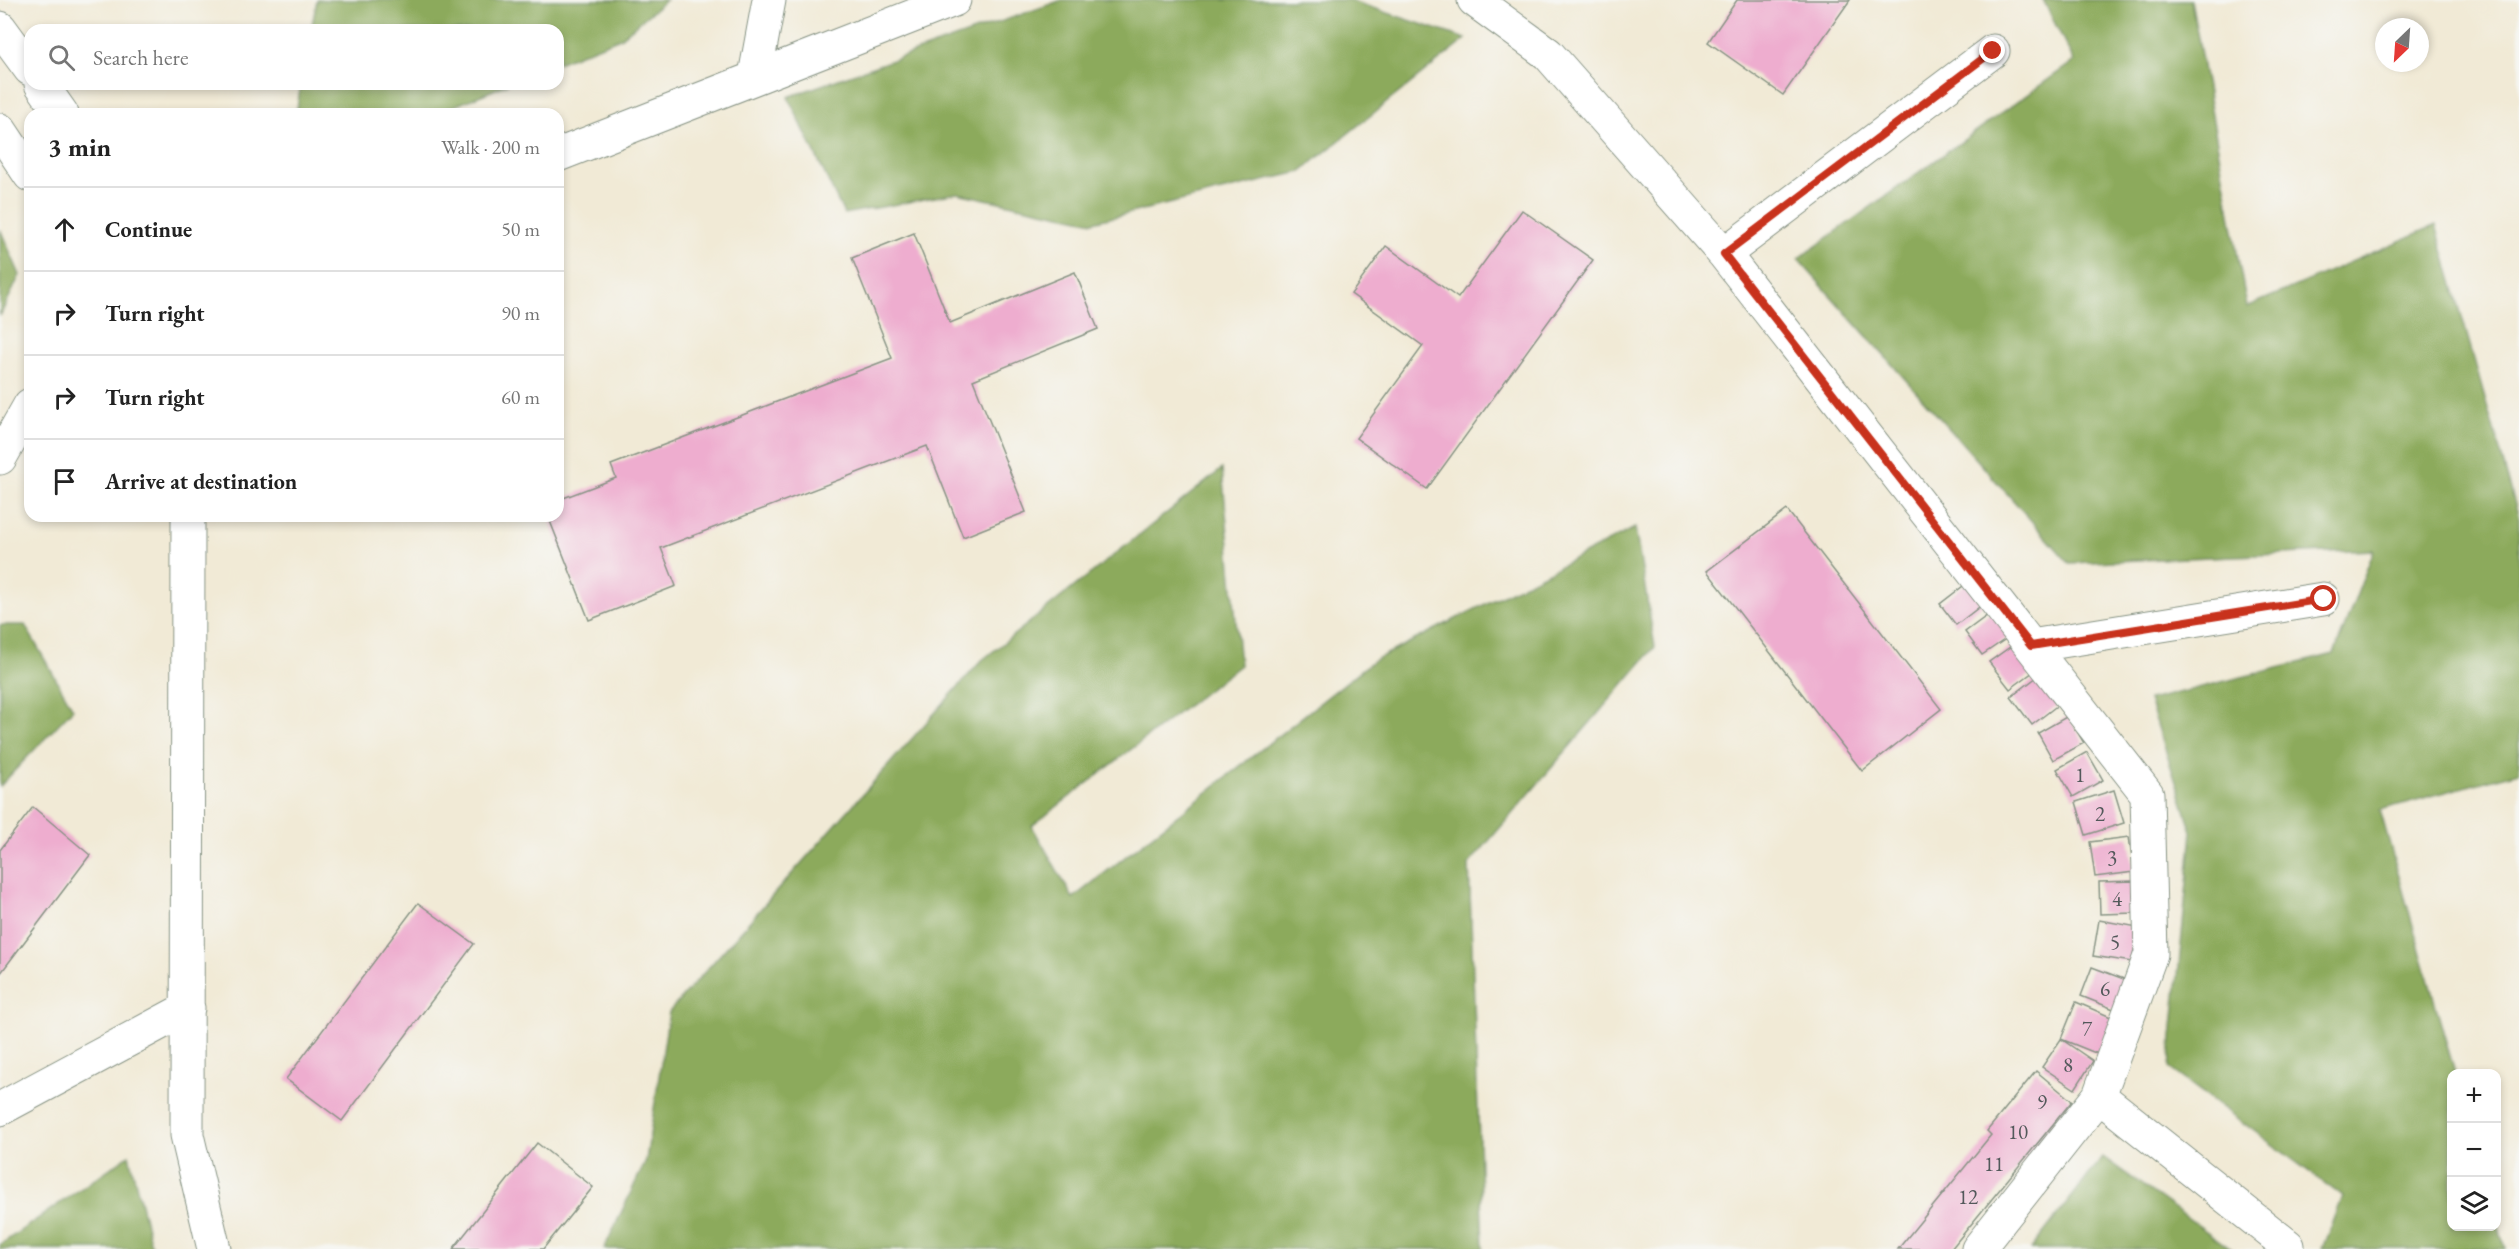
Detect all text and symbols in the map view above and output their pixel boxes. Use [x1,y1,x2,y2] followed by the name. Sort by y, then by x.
[2375,18,2429,72] north arrow
[24,24,564,90] search box
[1979,37,2005,63] route end
[45,41,78,74] icon: search
[93,43,188,72] text: Search here
[48,130,111,164] text: 3 min
[441,134,540,160] text: Walk · 200 m
[48,213,81,246] icon: ahead
[105,215,192,244] text: Continue
[501,216,540,242] text: 50 m
[48,297,81,330] icon: right
[105,299,204,328] text: Turn right
[501,300,540,326] text: 90 m
[48,381,81,414] icon: right
[105,383,204,412] text: Turn right
[501,384,540,410] text: 60 m
[48,465,81,498] icon: arrive
[105,467,297,496] text: Arrive at destination
[2310,585,2336,611] route start
[2075,761,2085,788] house number: 1
[2095,800,2105,827] house number: 2
[2107,844,2117,871] house number: 3
[2112,885,2123,912] house number: 4
[2110,928,2120,955] house number: 5
[2100,975,2110,1002] house number: 6
[2082,1015,2093,1042] house number: 7
[2063,1051,2073,1078] house number: 8
[2447,1069,2501,1231] map controls
[2447,1069,2501,1123] button: +
[2037,1088,2047,1115] house number: 9
[2008,1118,2028,1145] house number: 10
[2447,1123,2501,1177] button: −
[1984,1150,2004,1177] house number: 11
[2447,1177,2501,1231] button: layers
[1958,1183,1978,1210] house number: 12

